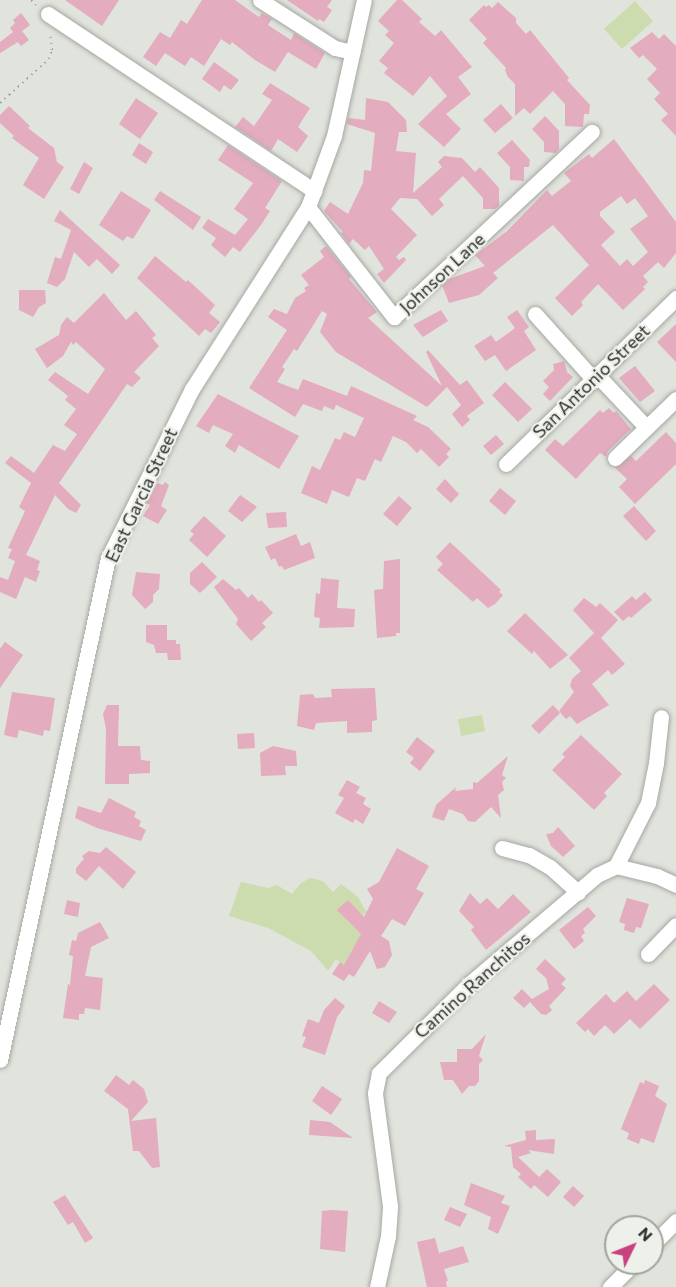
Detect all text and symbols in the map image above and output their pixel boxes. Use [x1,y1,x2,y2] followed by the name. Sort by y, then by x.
[395,228,489,318] street label: Johnson Lane
[528,320,654,442] street label: San Antonio Street
[100,424,182,566] street label: East Garcia Street
[410,927,534,1043] street label: Camino Ranchitos
[604,1215,664,1275] north arrow
[635,1223,657,1245] text: N

